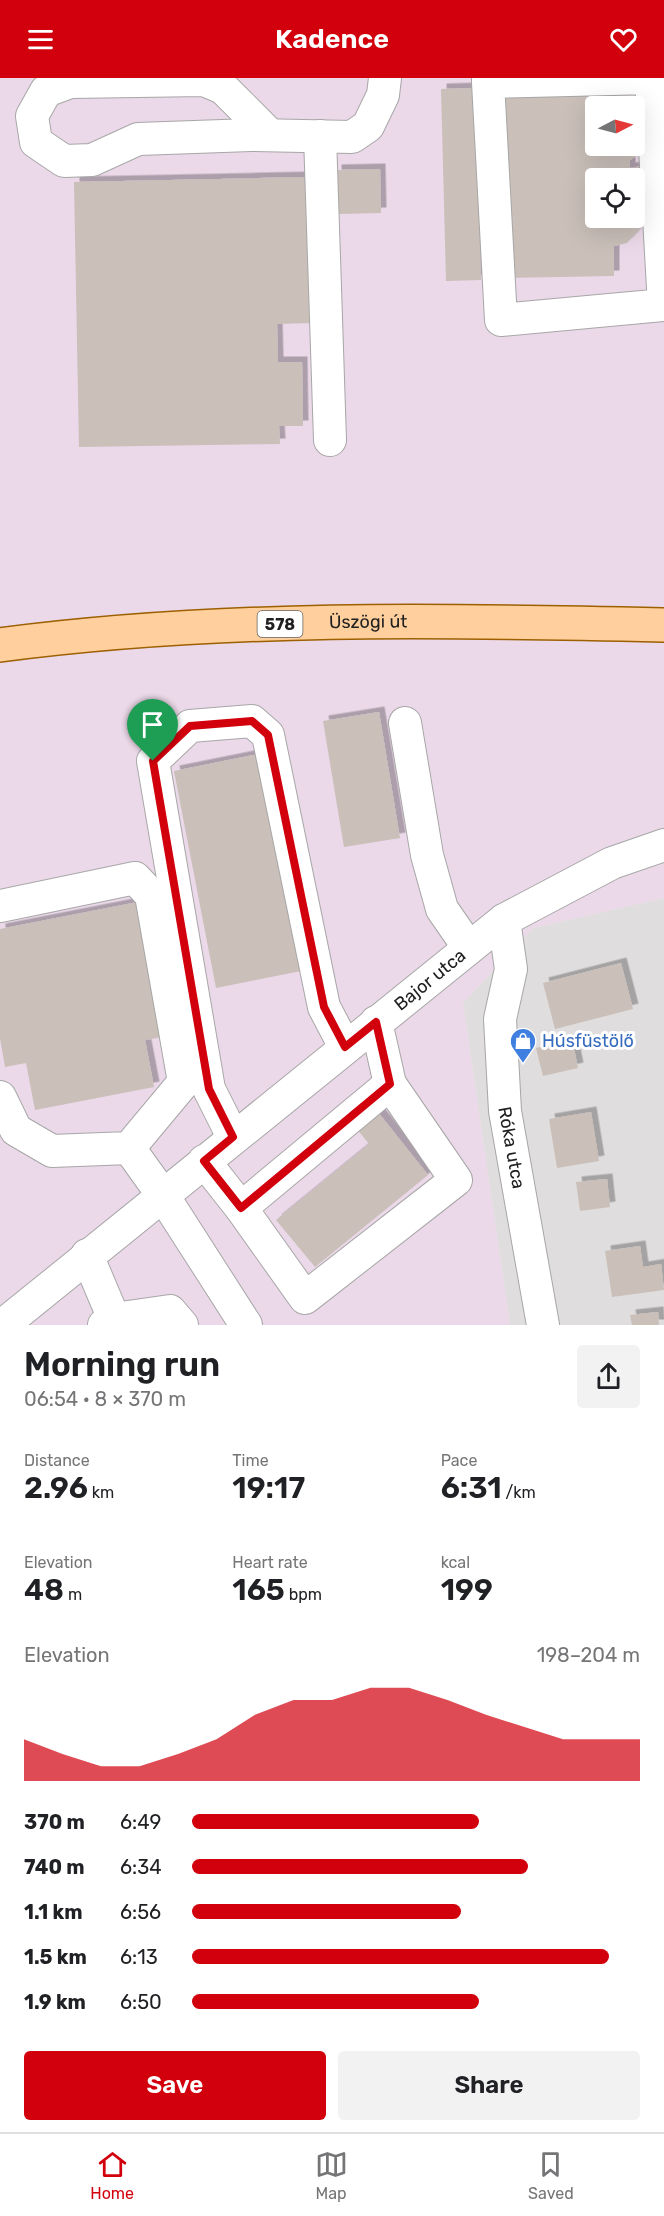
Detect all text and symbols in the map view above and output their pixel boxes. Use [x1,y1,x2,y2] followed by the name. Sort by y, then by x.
[24,23,57,56] icon: menu
[275,23,389,55] text: Kadence
[607,23,640,56] icon: heart
[585,96,645,156] north arrow
[585,96,645,228] map controls
[585,168,645,228] button: locate
[329,610,407,633] street label: Üszögi út
[258,611,302,637] road number: 578
[127,699,178,761] pin
[136,708,169,741] icon: arrive
[390,944,470,1015] street label: Bajor utca
[508,1026,538,1064] shop icon: Húsfüstölő
[542,1030,634,1052] place label: Húsfüstölő
[493,1105,530,1191] street label: Róka utca
[24,1345,220,1384] text: Morning run
[577,1345,640,1408] button: share
[24,1387,186,1411] text: 06:54 · 8 × 370 m
[24,1451,90,1470] text: Distance
[232,1451,269,1470] text: Time
[441,1451,477,1470] text: Pace
[24,1470,88,1506] text: 2.96
[232,1470,305,1506] text: 19:17
[441,1470,502,1506] text: 6:31
[88,1483,114,1502] text: km
[502,1483,536,1502] text: /km
[24,1553,93,1572] text: Elevation
[232,1553,308,1572] text: Heart rate
[441,1553,470,1572] text: kcal
[24,1572,64,1608] text: 48
[232,1572,285,1608] text: 165
[441,1572,493,1608] text: 199
[64,1585,82,1604] text: m
[285,1585,322,1604] text: bpm
[24,1643,110,1667] text: Elevation
[537,1643,640,1667] text: 198–204 m
[24,1810,85,1834] text: 370 m
[120,1810,161,1834] text: 6:49
[24,1855,85,1879] text: 740 m
[120,1855,162,1879] text: 6:34
[24,1900,83,1924] text: 1.1 km
[120,1900,161,1924] text: 6:56
[24,1945,87,1969] text: 1.5 km
[120,1945,158,1969] text: 6:13
[24,1990,86,2014] text: 1.9 km
[120,1990,162,2014] text: 6:50
[24,2051,326,2120] button: Save
[338,2051,640,2120] button: Share
[90,2148,134,2203] tab: Home
[315,2148,348,2203] tab: Map
[528,2148,574,2203] tab: Saved

